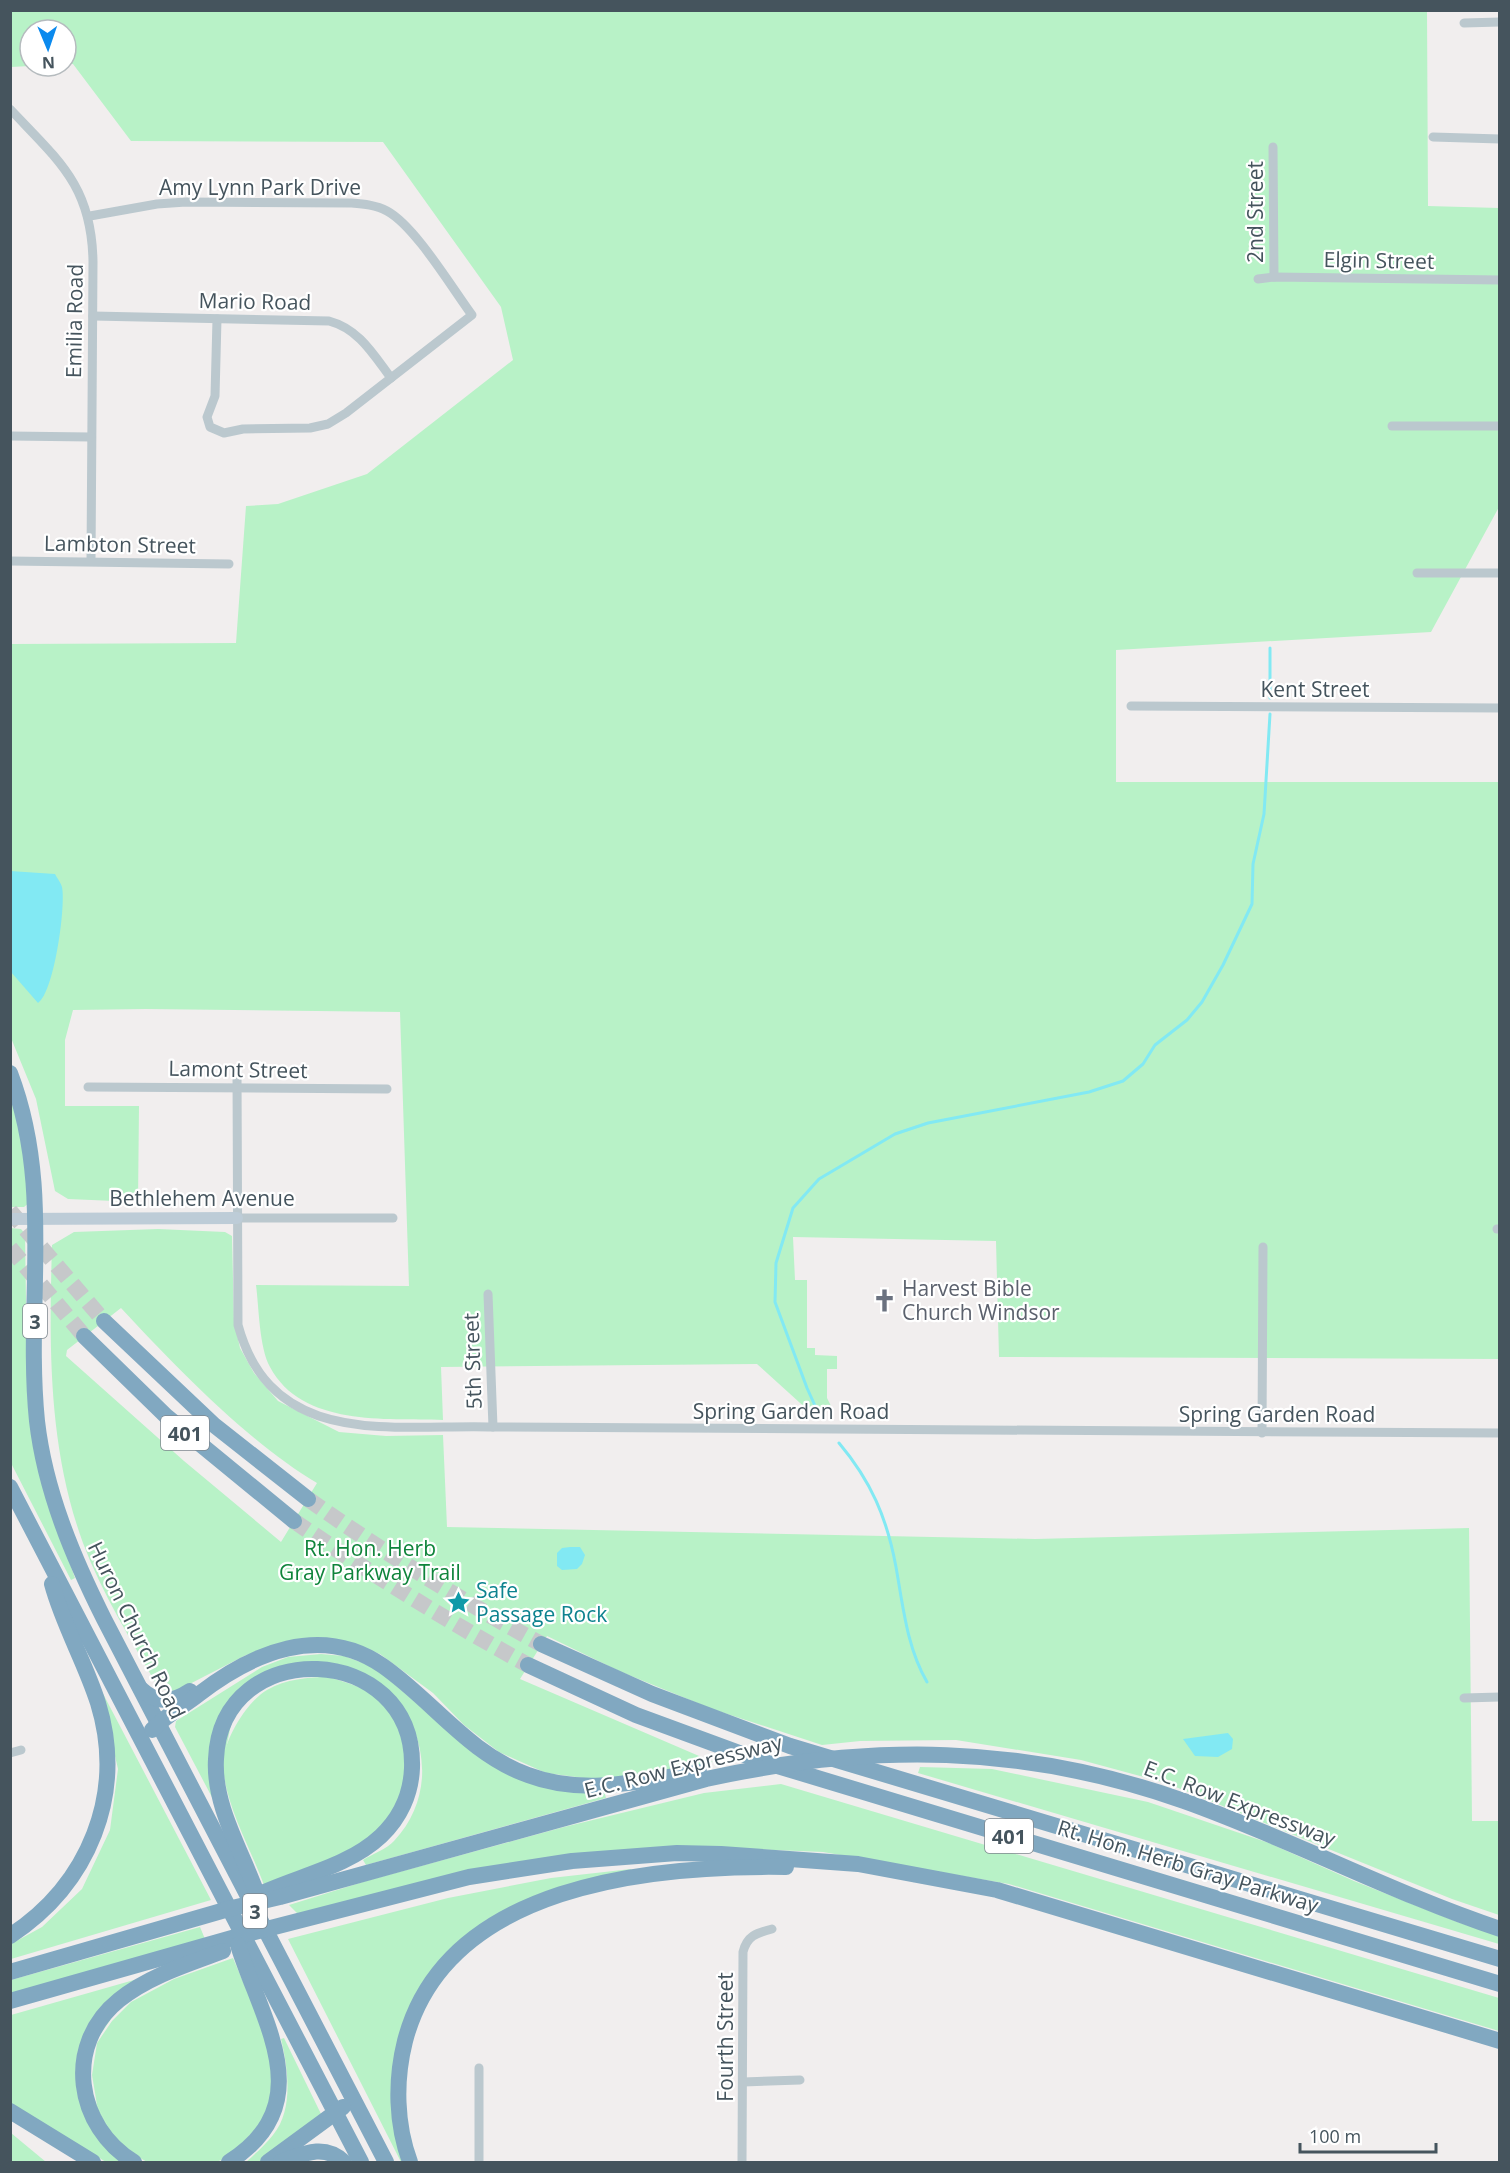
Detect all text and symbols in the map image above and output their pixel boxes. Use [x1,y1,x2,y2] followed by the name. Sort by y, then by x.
[18,18,78,78] north arrow
[42,52,55,74] text: N
[1241,161,1269,263] street label: 2nd Street
[159,173,361,201] street label: Amy Lynn Park Drive
[1323,245,1435,275] street label: Elgin Street
[59,264,89,378] street label: Emilia Road
[198,286,312,316] street label: Mario Road
[44,529,196,559] street label: Lambton Street
[1260,675,1370,703] street label: Kent Street
[168,1054,308,1084] street label: Lamont Street
[109,1184,295,1212] street label: Bethlehem Avenue
[902,1274,1060,1326] place label: Harvest Bible Church Windsor
[871,1287,897,1313] church icon: Harvest Bible Church Windsor
[23,1304,47,1338] road number: 3
[456,1312,488,1410] street label: 5th Street
[693,1397,889,1425] street label: Spring Garden Road
[1179,1400,1375,1428] street label: Spring Garden Road
[161,1416,209,1450] road number: 401
[279,1534,461,1586] park label: Rt. Hon. Herb Gray Parkway Trail
[82,1537,192,1723] street label: Huron Church Road
[476,1576,607,1628] place label: Safe Passage Rock
[445,1589,471,1615] place icon: Safe Passage Rock
[581,1728,785,1804] street label: E.C. Row Expressway
[1140,1754,1340,1853] street label: E.C. Row Expressway
[1054,1813,1322,1919] street label: Rt. Hon. Herb Gray Parkway
[985,1819,1033,1853] road number: 401
[243,1894,267,1928] road number: 3
[711,1972,739,2102] street label: Fourth Street
[1300,2116,1436,2154] scale bar
[1309,2124,1361,2148] text: 100 m

